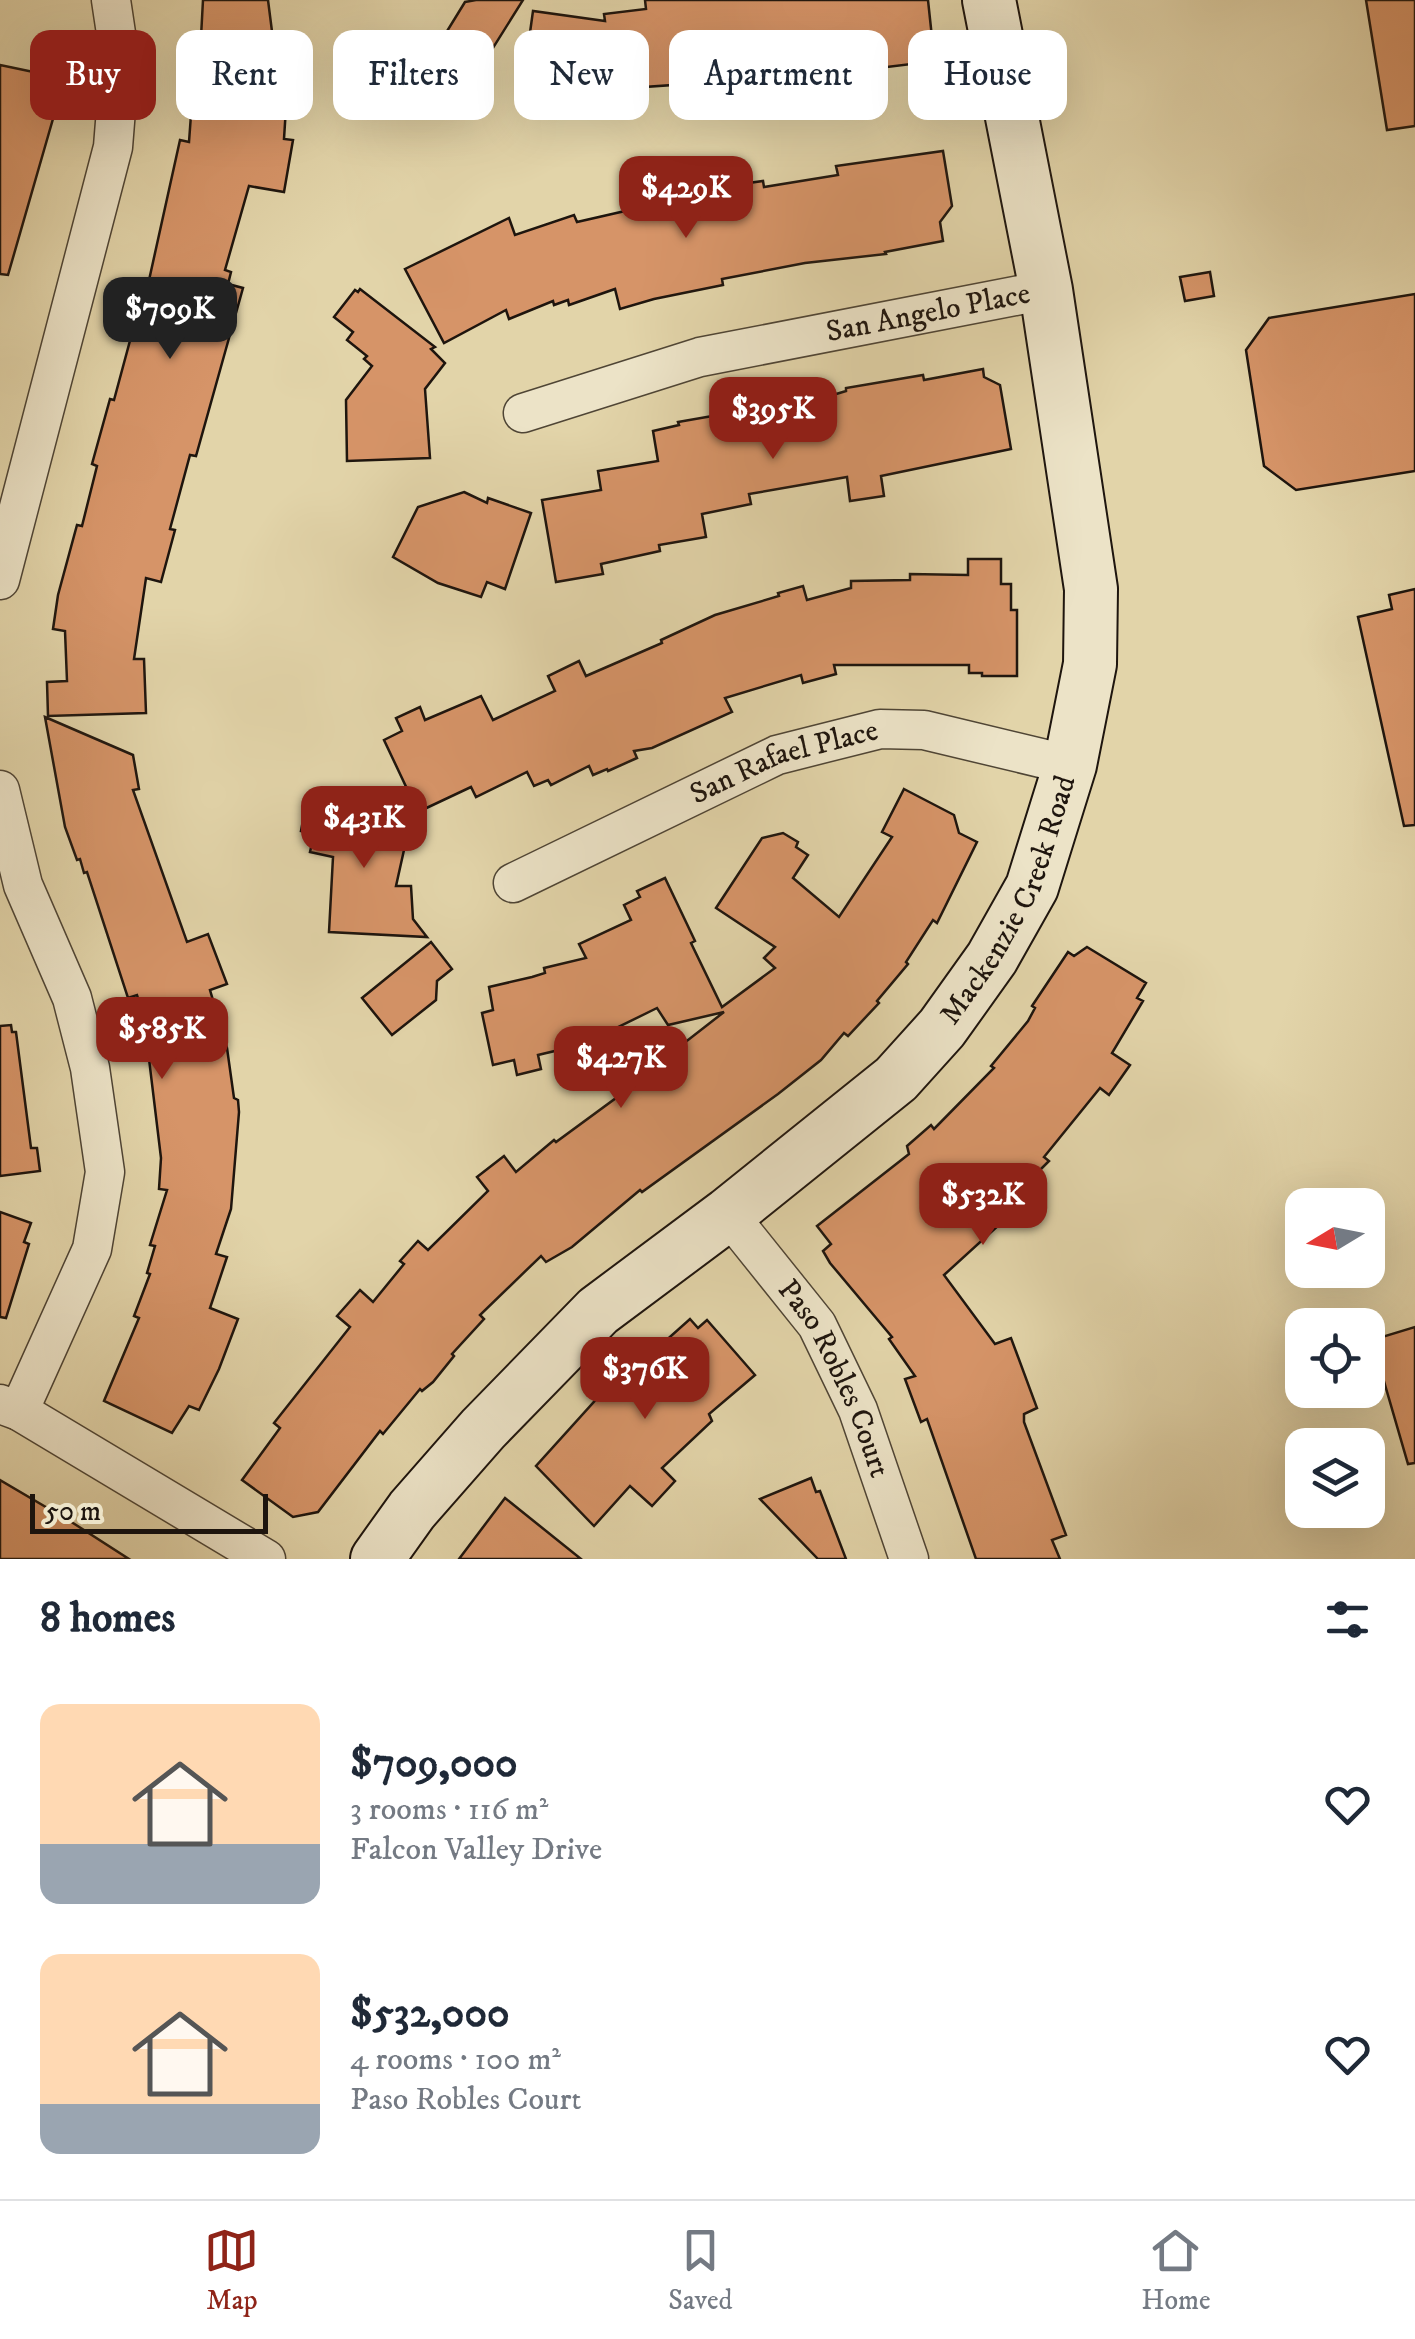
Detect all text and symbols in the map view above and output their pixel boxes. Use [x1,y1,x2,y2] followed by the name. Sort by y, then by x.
[30,30,156,120] chip: Buy
[176,30,313,120] chip: Rent
[333,30,494,120] chip: Filters
[514,30,649,120] chip: New
[669,30,888,120] chip: Apartment
[908,30,1067,120] chip: House
[616,156,756,241] pin: $429K
[641,168,731,208] text: $429K
[823,275,1033,351] street label: San Angelo Place
[100,277,240,362] pin: $709K
[125,289,215,329] text: $709K
[703,377,843,462] pin: $395K
[731,389,815,429] text: $395K
[684,712,882,813] street label: San Rafael Place
[932,771,1084,1032] street label: Mackenzie Creek Road
[294,786,434,871] pin: $431K
[323,798,405,838] text: $431K
[92,997,232,1082] pin: $585K
[118,1009,206,1049] text: $585K
[551,1026,691,1111] pin: $427K
[576,1038,666,1078] text: $427K
[913,1163,1053,1248] pin: $532K
[941,1175,1025,1215] text: $532K
[1285,1188,1385,1288] north arrow
[1285,1188,1385,1528] map controls
[769,1272,898,1482] street label: Paso Robles Court
[1285,1308,1385,1408] button: locate
[575,1337,715,1422] pin: $376K
[602,1349,688,1389] text: $376K
[1285,1428,1385,1528] button: layers
[30,1489,268,1534] scale bar
[45,1494,101,1529] text: 50 m
[1320,1592,1375,1647] icon: filters
[40,1593,175,1645] text: 8 homes
[350,1738,518,1790] text: $709,000
[120,1744,240,1864] icon: home
[1320,1777,1375,1832] icon: heart
[350,1790,548,1830] text: 3 rooms · 116 m²
[350,1830,602,1870] text: Falcon Valley Drive
[350,1988,510,2040] text: $532,000
[120,1994,240,2114] icon: home
[1320,2027,1375,2082] icon: heart
[350,2040,561,2080] text: 4 rooms · 100 m²
[350,2080,582,2120] text: Paso Robles Court
[204,2223,259,2318] tab: Map
[668,2223,733,2318] tab: Saved
[1141,2223,1211,2318] tab: Home

